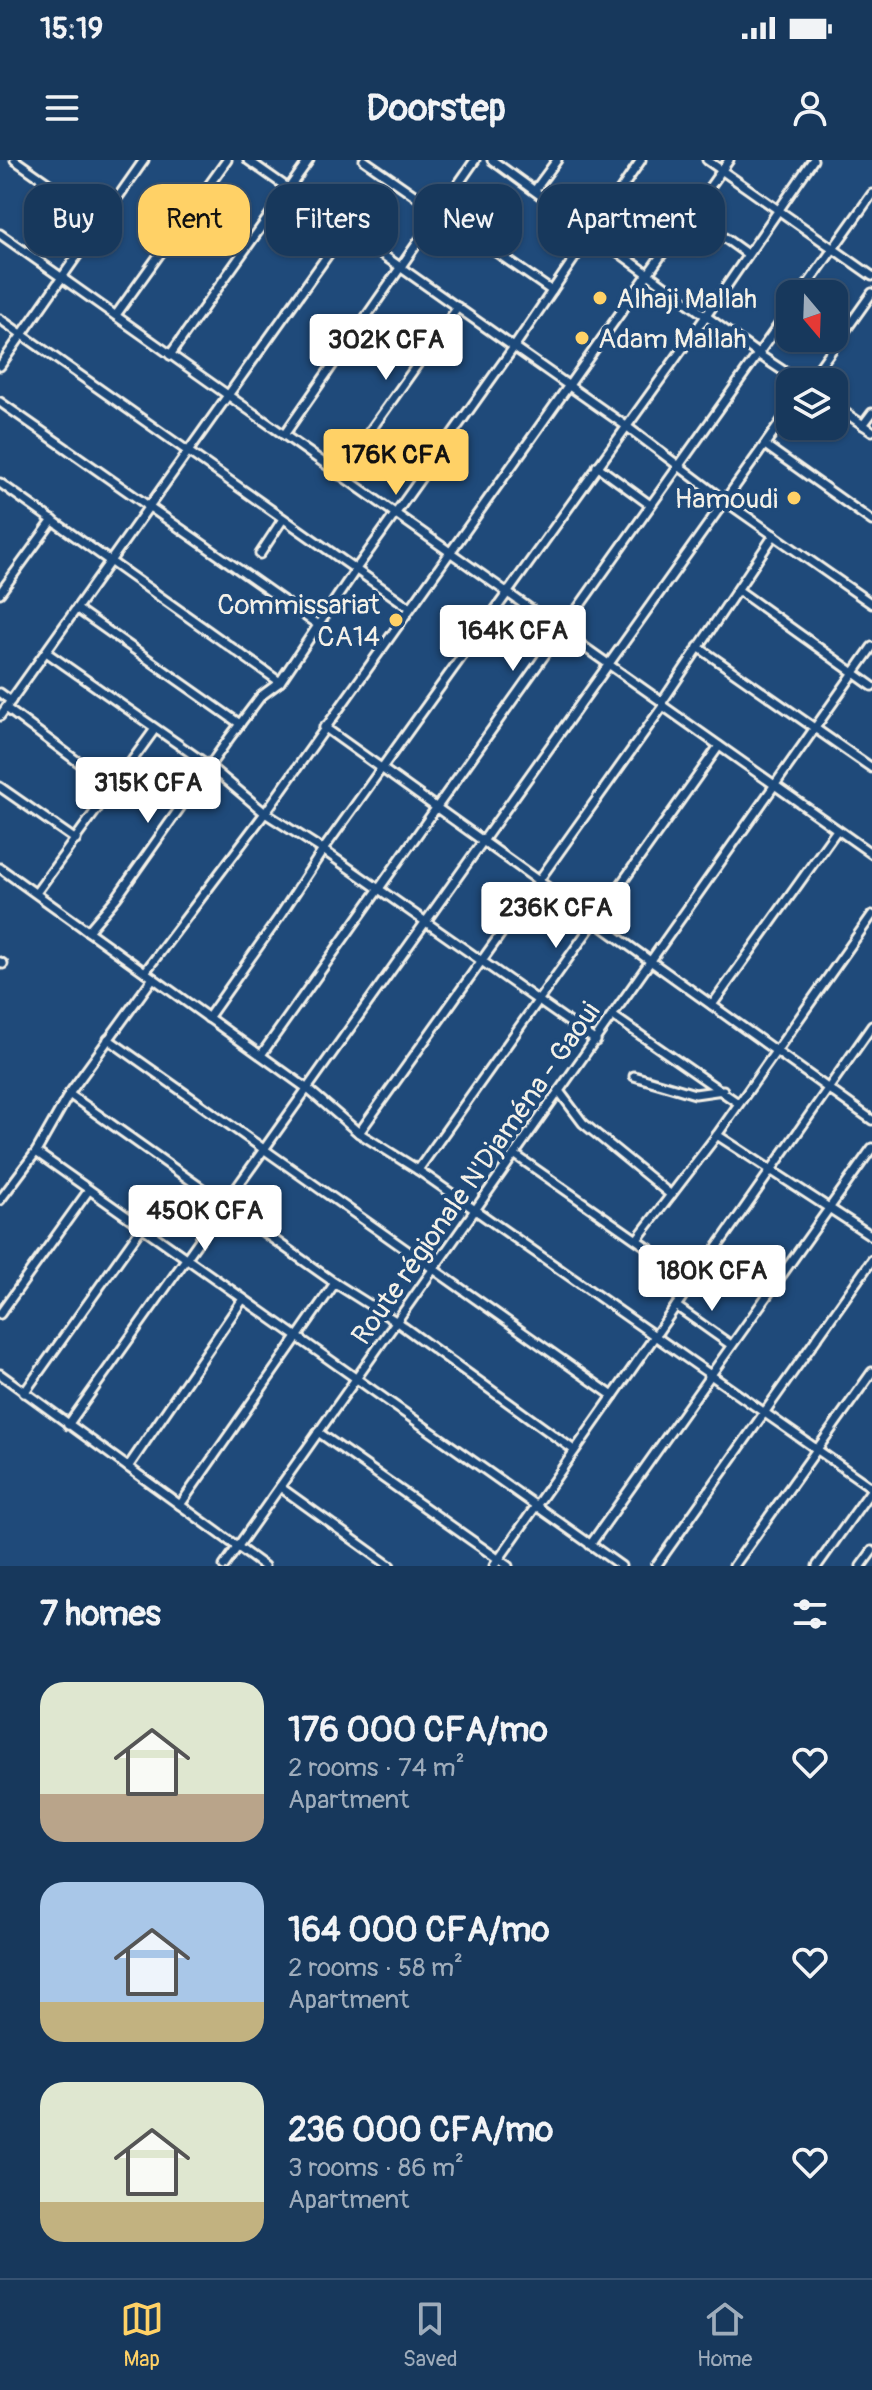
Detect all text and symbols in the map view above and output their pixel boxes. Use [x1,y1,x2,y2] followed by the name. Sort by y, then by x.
[40,10,103,47] text: 15:19
[40,86,84,130] icon: menu
[366,86,506,131] text: Doorstep
[788,86,832,130] icon: person
[24,184,122,256] chip: Buy
[138,184,250,256] chip: Rent
[266,184,398,256] chip: Filters
[414,184,522,256] chip: New
[538,184,725,256] chip: Apartment
[776,280,848,352] north arrow
[776,280,848,440] map controls
[616,282,757,317] place label: Alhaji Mallah
[591,289,609,307] marker: Alhaji Mallah
[303,314,469,382] pin: 302K CFA
[598,322,747,357] place label: Adam Mallah
[328,324,444,356] text: 302K CFA
[573,329,591,347] marker: Adam Mallah
[776,368,848,440] button: layers
[313,429,479,497] pin: 176K CFA
[342,439,450,471] text: 176K CFA
[675,482,778,517] place label: Hamoudi
[785,489,803,507] marker: Hamoudi
[217,588,381,655] place label: Commissariat CA14
[430,605,596,673] pin: 164K CFA
[387,611,405,629] marker: Commissariat CA14
[458,615,568,647] text: 164K CFA
[65,757,231,825] pin: 315K CFA
[94,767,202,799] text: 315K CFA
[473,882,639,950] pin: 236K CFA
[499,892,613,924] text: 236K CFA
[344,996,608,1352] street label: Route régionale N'Djaména - Gaoui
[122,1185,288,1253] pin: 450K CFA
[147,1195,263,1227] text: 450K CFA
[629,1245,795,1313] pin: 180K CFA
[657,1255,767,1287] text: 180K CFA
[788,1592,832,1636] icon: filters
[40,1593,161,1636] text: 7 homes
[288,1709,548,1752] text: 176 000 CFA/mo
[104,1714,200,1810] icon: home
[788,1740,832,1784] icon: heart
[288,1752,465,1784] text: 2 rooms · 74 m²
[288,1784,409,1816] text: Apartment
[288,1909,549,1952] text: 164 000 CFA/mo
[104,1914,200,2010] icon: home
[788,1940,832,1984] icon: heart
[288,1952,463,1984] text: 2 rooms · 58 m²
[288,1984,409,2016] text: Apartment
[288,2109,553,2152] text: 236 000 CFA/mo
[104,2114,200,2210] icon: home
[788,2140,832,2184] icon: heart
[288,2152,464,2184] text: 3 rooms · 86 m²
[288,2184,409,2216] text: Apartment
[120,2297,164,2373] tab: Map
[403,2297,458,2373] tab: Saved
[697,2297,752,2373] tab: Home

